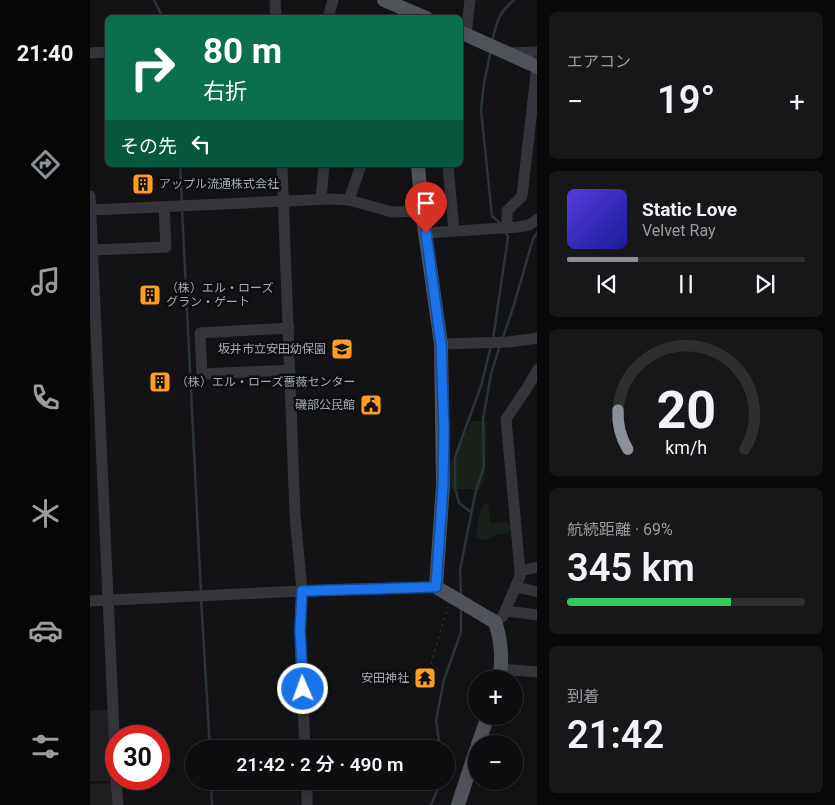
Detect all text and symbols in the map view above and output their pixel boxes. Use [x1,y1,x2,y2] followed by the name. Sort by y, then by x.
[203,31,282,72] text: 80 m
[120,35,185,100] icon: right
[17,41,73,66] text: 21:40
[567,52,631,71] text: エアコン
[657,78,715,122] text: 19°
[203,79,247,104] text: 右折
[567,85,583,118] text: −
[789,85,805,118] text: +
[187,130,215,158] icon: left
[120,135,177,158] text: その先
[28,147,63,182] icon: directions
[131,172,155,196] building icon: アップル流通株式会社
[159,177,279,191] place label: アップル流通株式会社
[405,182,447,233] pin
[412,189,440,217] icon: arrive
[642,198,737,221] text: Static Love
[642,221,716,240] text: Velvet Ray
[28,264,63,299] icon: music
[593,270,621,298] icon: previous
[672,270,700,298] icon: pause
[751,270,779,298] icon: next
[166,281,273,309] place label: （株）エル・ローズ グラン・ゲート
[138,283,162,307] building icon: （株）エル・ローズ グラン・ゲート
[330,337,354,361] school or university icon: 坂井市立安田幼保園
[218,342,326,356] place label: 坂井市立安田幼保園
[148,370,172,394] building icon: （株）エル・ローズ薔薇センター
[176,375,355,389] place label: （株）エル・ローズ薔薇センター
[28,380,63,415] icon: phone
[656,380,716,441] text: 20
[359,393,383,417] public building icon: 磯部公民館
[295,398,355,412] place label: 磯部公民館
[665,437,707,458] text: km/h
[28,496,63,531] icon: climate
[567,520,673,539] text: 航続距離 · 69%
[567,546,695,590] text: 345 km
[28,613,63,648] icon: car
[276,662,328,714] position arrow
[413,666,437,690] temple icon: 安田神社
[468,670,523,790] map controls
[468,670,523,725] button: +
[361,671,409,685] place label: 安田神社
[567,687,599,706] text: 到着
[567,713,664,757] text: 21:42
[105,725,170,790] speed limit sign: 30
[28,729,63,764] icon: filters
[468,735,523,790] button: −
[237,753,403,776] text: 21:42 · 2 分 · 490 m

